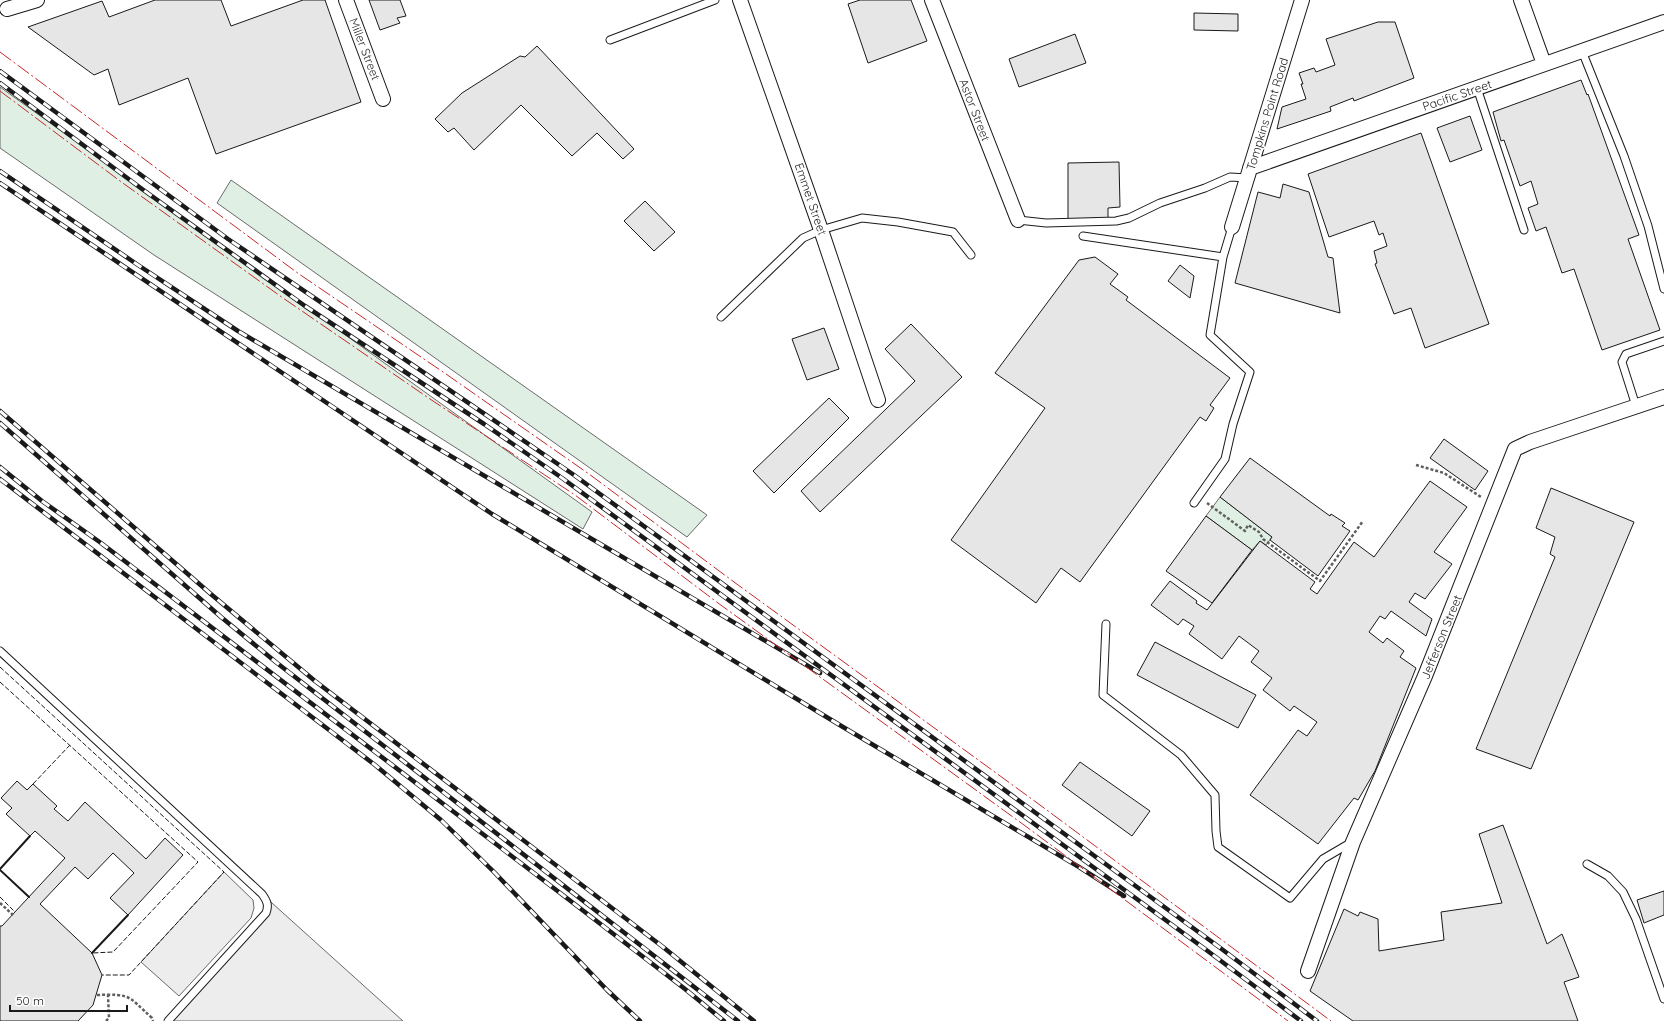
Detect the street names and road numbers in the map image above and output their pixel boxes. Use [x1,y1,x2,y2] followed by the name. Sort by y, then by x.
[346,16,384,82] street label: Miller Street
[1243,56,1291,172] street label: Tompkins Point Road
[1420,76,1494,114] street label: Pacific Street
[956,77,994,143] street label: Astor Street
[792,161,830,237] street label: Emmet Street
[1417,593,1465,681] street label: Jefferson Street

